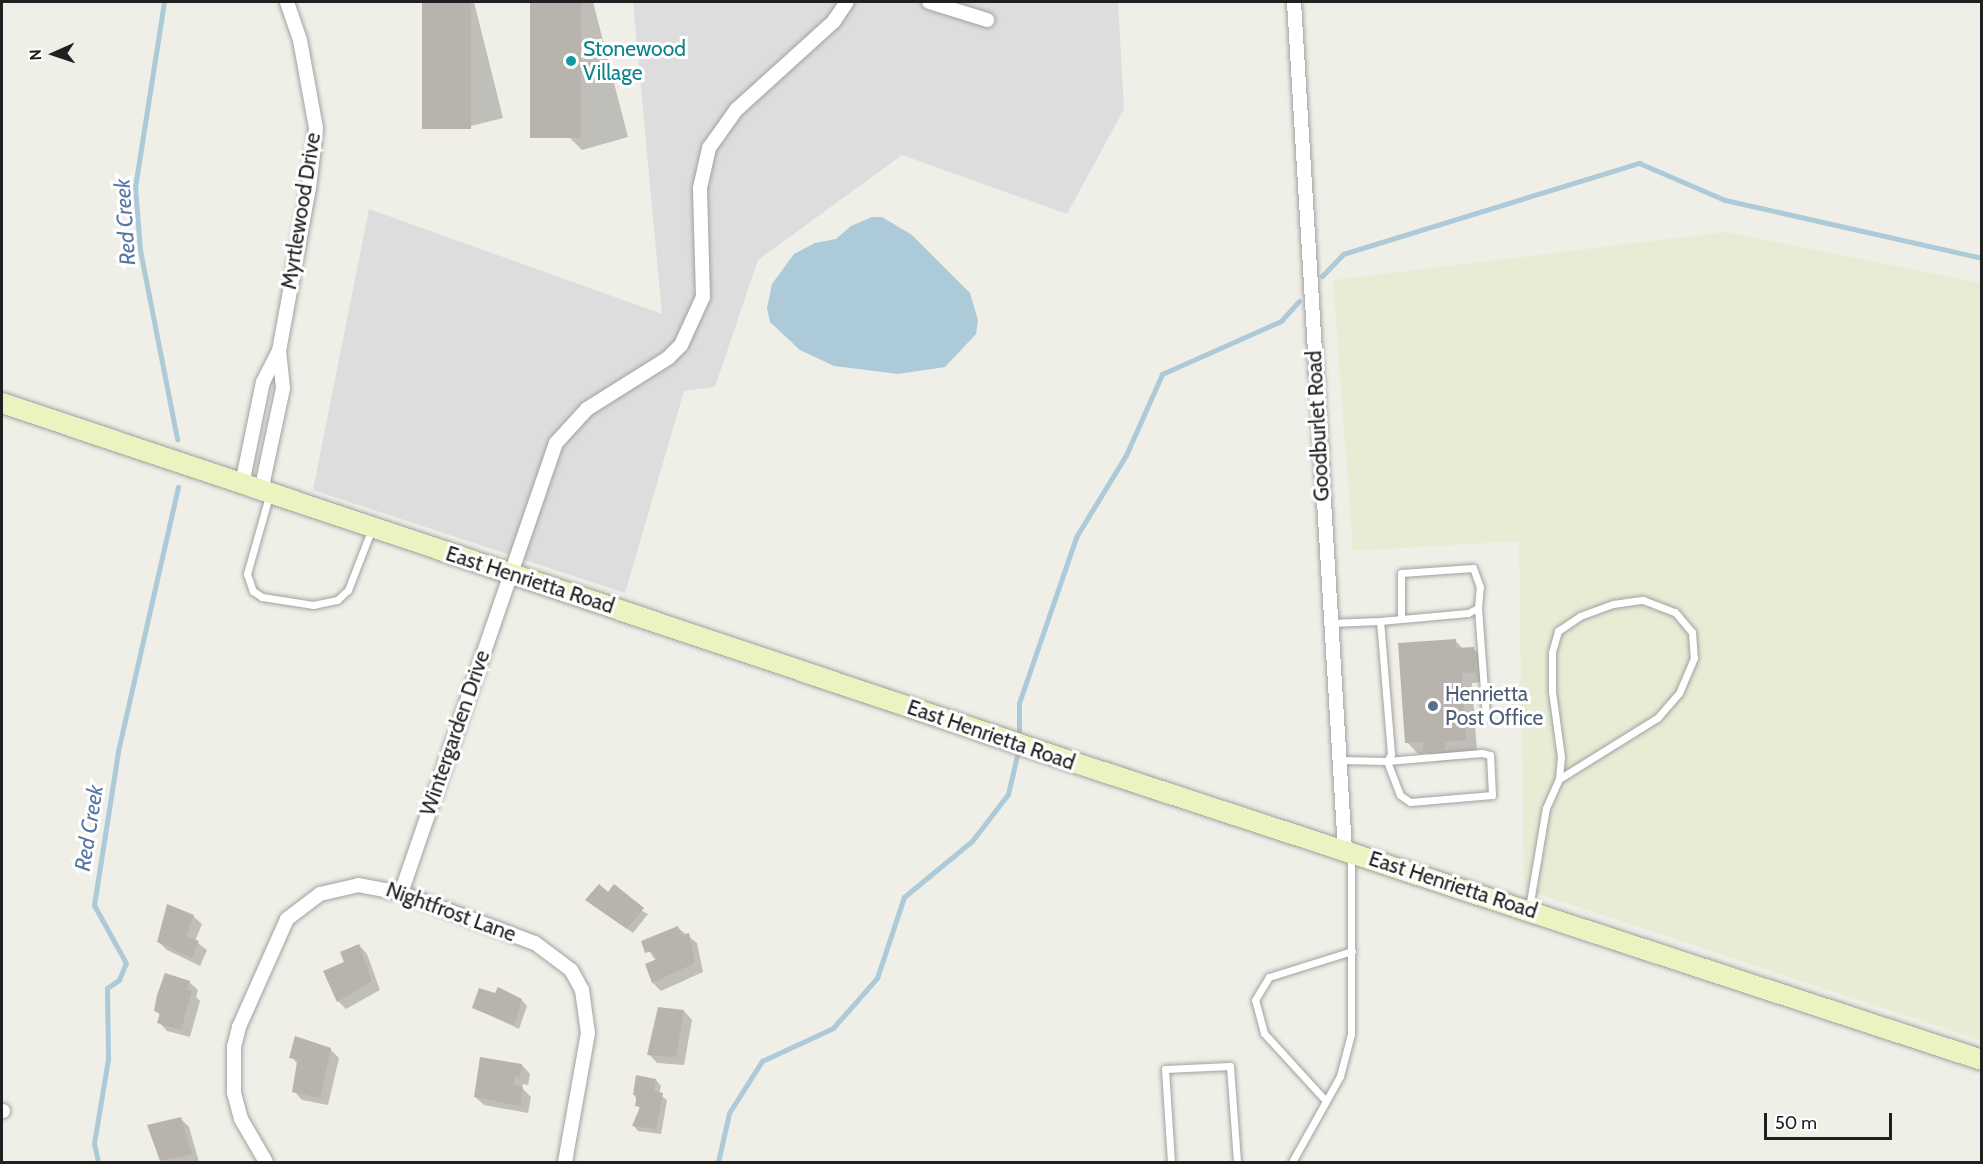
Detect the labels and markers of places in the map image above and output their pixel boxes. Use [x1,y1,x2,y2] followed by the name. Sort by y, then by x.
[583,36,686,86] place label: Stonewood Village
[564,54,578,68] marker: Stonewood Village
[1445,681,1543,731] place label: Henrietta Post Office
[1426,699,1440,713] marker: Henrietta Post Office

